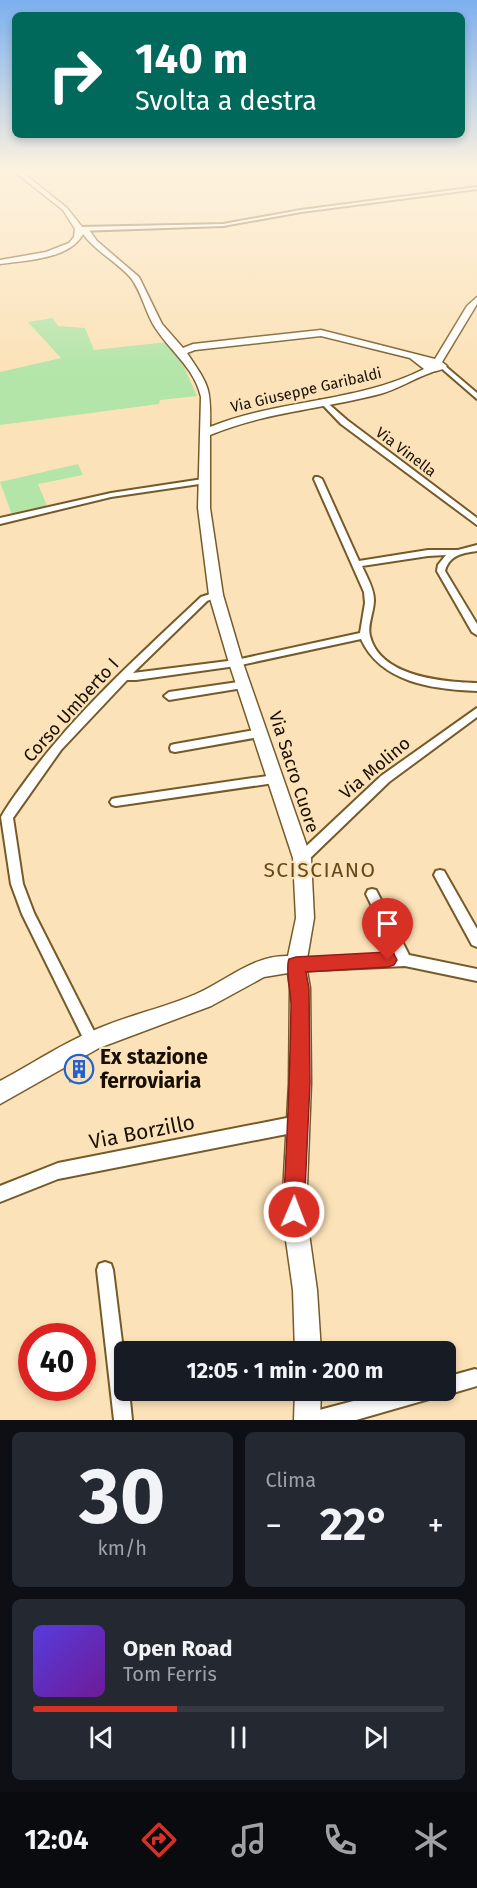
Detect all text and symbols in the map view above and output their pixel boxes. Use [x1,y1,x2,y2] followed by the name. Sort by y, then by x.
[135,34,248,84] text: 140 m
[36,36,114,114] icon: right
[135,85,317,117] text: Svolta a destra
[229,364,383,416] street label: Via Giuseppe Garibaldi
[372,423,440,481] street label: Via Vinella
[19,654,123,766] street label: Corso Umberto I
[264,708,324,836] street label: Via Sacro Cuore
[335,732,415,804] street label: Via Molino
[263,857,377,883] district label: SCISCIANO
[362,898,413,960] pin
[371,907,404,940] icon: arrive
[100,1044,208,1094] place label: Ex stazione ferroviaria
[63,1053,95,1085] building icon: Ex stazione ferroviaria
[87,1109,197,1155] street label: Via Borzillo
[262,1180,326,1244] position arrow
[18,1323,96,1401] speed limit sign: 40
[187,1357,383,1384] text: 12:05 · 1 min · 200 m
[79,1450,165,1544] text: 30
[266,1468,316,1492] text: Clima
[320,1498,390,1552] text: 22°
[266,1506,282,1546] text: −
[428,1506,444,1546] text: +
[98,1536,147,1560] text: km/h
[123,1635,233,1662] text: Open Road
[123,1662,217,1686] text: Tom Ferris
[85,1721,118,1754] icon: previous
[222,1721,255,1754] icon: pause
[359,1721,392,1754] icon: next
[138,1819,180,1861] icon: directions
[228,1819,270,1861] icon: music
[319,1819,361,1861] icon: phone
[410,1819,452,1861] icon: climate
[24,1824,89,1856] text: 12:04

